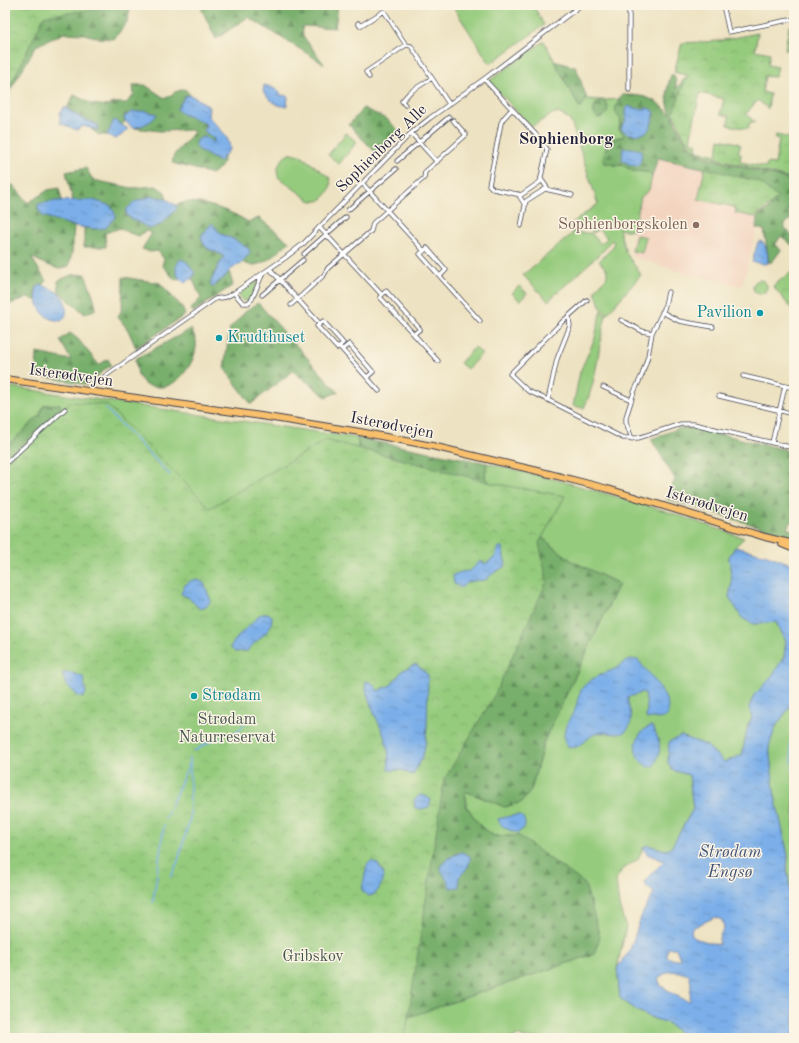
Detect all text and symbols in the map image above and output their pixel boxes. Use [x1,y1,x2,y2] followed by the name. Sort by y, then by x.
[334,102,430,196] street label: Sophienborg Alle
[519,131,614,148] district label: Sophienborg
[558,217,688,233] place label: Sophienborgskolen
[691,220,701,230] marker: Sophienborgskolen
[696,305,752,321] place label: Pavilion
[755,308,765,318] marker: Pavilion
[227,330,306,346] place label: Krudthuset
[214,333,224,343] marker: Krudthuset
[28,362,115,390] street label: Isterødvejen
[349,410,436,442] street label: Isterødvejen
[664,485,750,525] street label: Isterødvejen
[202,688,261,704] place label: Strødam
[189,691,199,701] marker: Strødam
[178,712,276,746] park label: Strødam Naturreservat
[699,844,762,881] water label: Strødam Engsø
[282,949,344,965] park label: Gribskov

